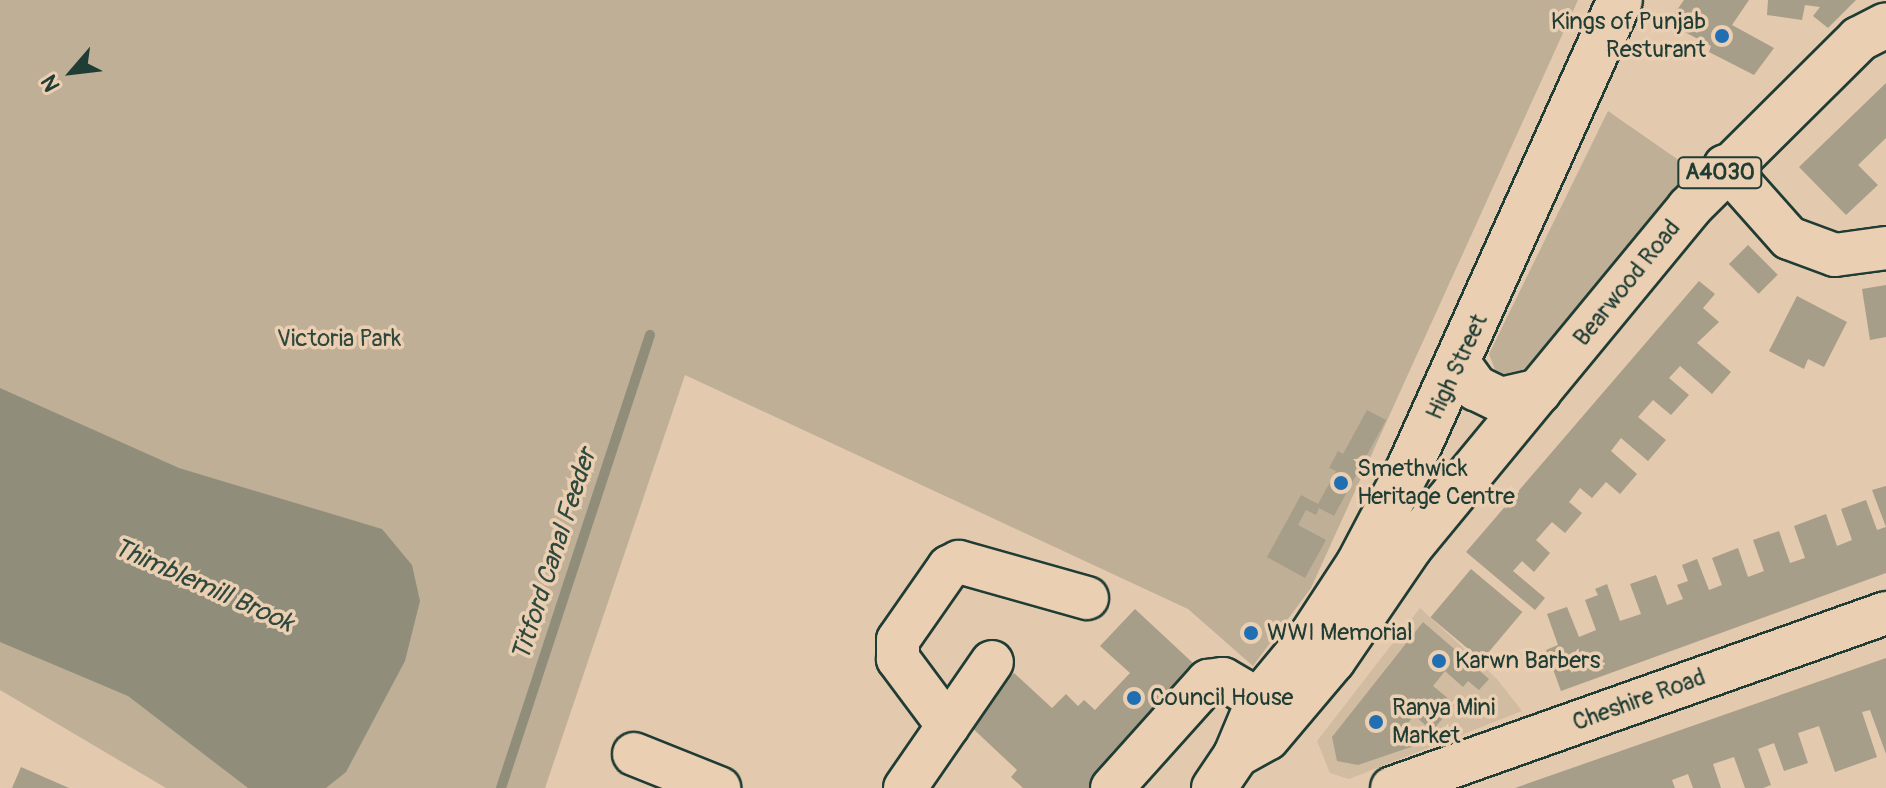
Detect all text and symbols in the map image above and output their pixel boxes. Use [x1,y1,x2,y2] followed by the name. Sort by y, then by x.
[1551,8,1706,64] place label: Kings of Punjab Resturant
[1713,27,1731,45] marker: Kings of Punjab Resturant
[32,32,112,112] north arrow
[35,70,67,96] text: N
[1676,155,1764,191] road number: A4030
[1567,214,1687,352] street label: Bearwood Road
[1420,310,1494,424] street label: High Street
[277,325,401,353] park label: Victoria Park
[506,445,604,665] water label: Titford Canal Feeder
[1357,455,1515,511] place label: Smethwick Heritage Centre
[1332,474,1350,492] marker: Smethwick Heritage Centre
[108,532,298,640] water label: Thimblemill Brook
[1267,619,1413,647] place label: WWI Memorial
[1242,624,1260,642] marker: WWI Memorial
[1455,647,1600,675] place label: Karwn Barbers
[1430,652,1448,670] marker: Karwn Barbers
[1569,663,1709,737] street label: Cheshire Road
[1150,684,1293,712] place label: Council House
[1125,689,1143,707] marker: Council House
[1392,694,1495,750] place label: Ranya Mini Market
[1367,713,1385,731] marker: Ranya Mini Market

